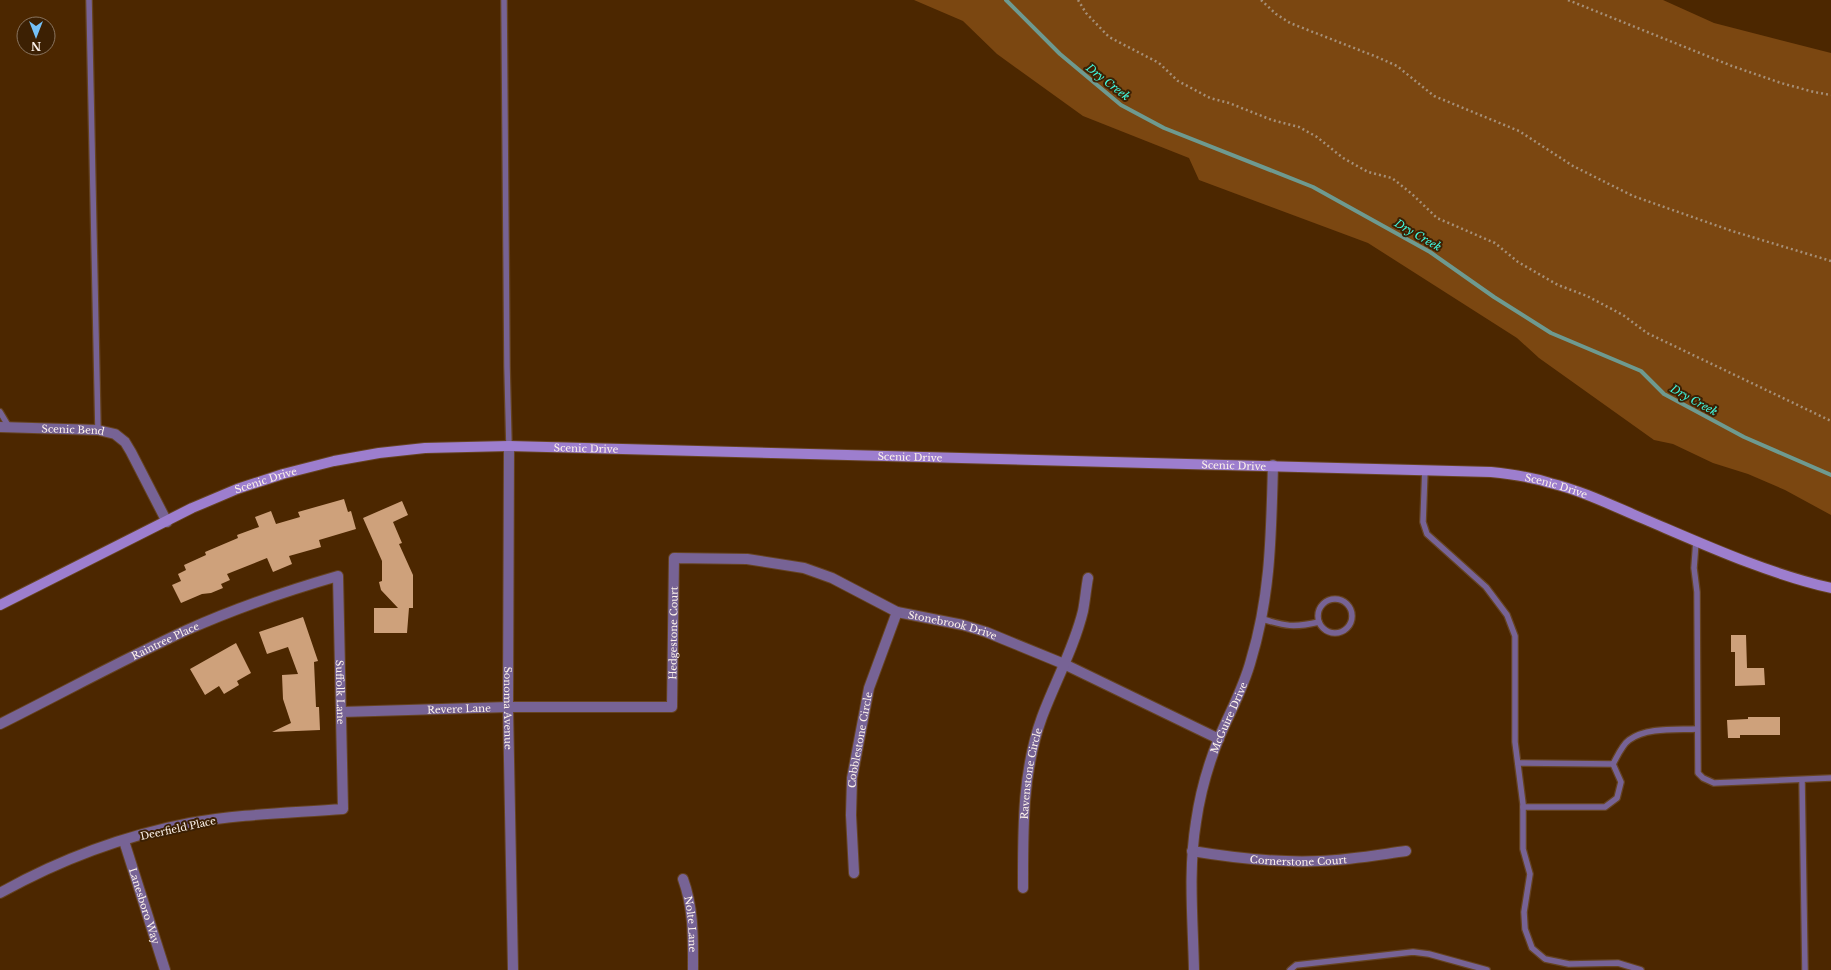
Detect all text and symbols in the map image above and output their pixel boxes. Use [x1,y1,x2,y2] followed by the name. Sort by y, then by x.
[16,16,56,56] north arrow
[30,39,41,53] text: N
[1083,60,1133,104] water label: Dry Creek
[1391,216,1444,254] water label: Dry Creek
[1667,381,1720,419] water label: Dry Creek
[41,422,106,438] street label: Scenic Bend
[553,441,619,456] street label: Scenic Drive
[877,450,943,464] street label: Scenic Drive
[1201,458,1267,473] street label: Scenic Drive
[233,465,299,496] street label: Scenic Drive
[1524,471,1589,501] street label: Scenic Drive
[666,586,681,680] street label: Hedgestone Court
[907,608,999,643] street label: Stonebrook Drive
[129,619,201,663] street label: Raintree Place
[333,660,347,725] street label: Suffolk Lane
[501,666,515,750] street label: Sonoma Avenue
[1208,680,1250,755] street label: McGuire Drive
[846,690,875,788] street label: Cobblestone Circle
[427,702,491,716] street label: Revere Lane
[1018,726,1045,820] street label: Ravenstone Circle
[139,814,217,843] street label: Deerfield Place
[1249,853,1348,868] street label: Cornerstone Court
[126,866,163,946] street label: Lanesboro Way
[681,895,699,952] street label: Nolte Lane

